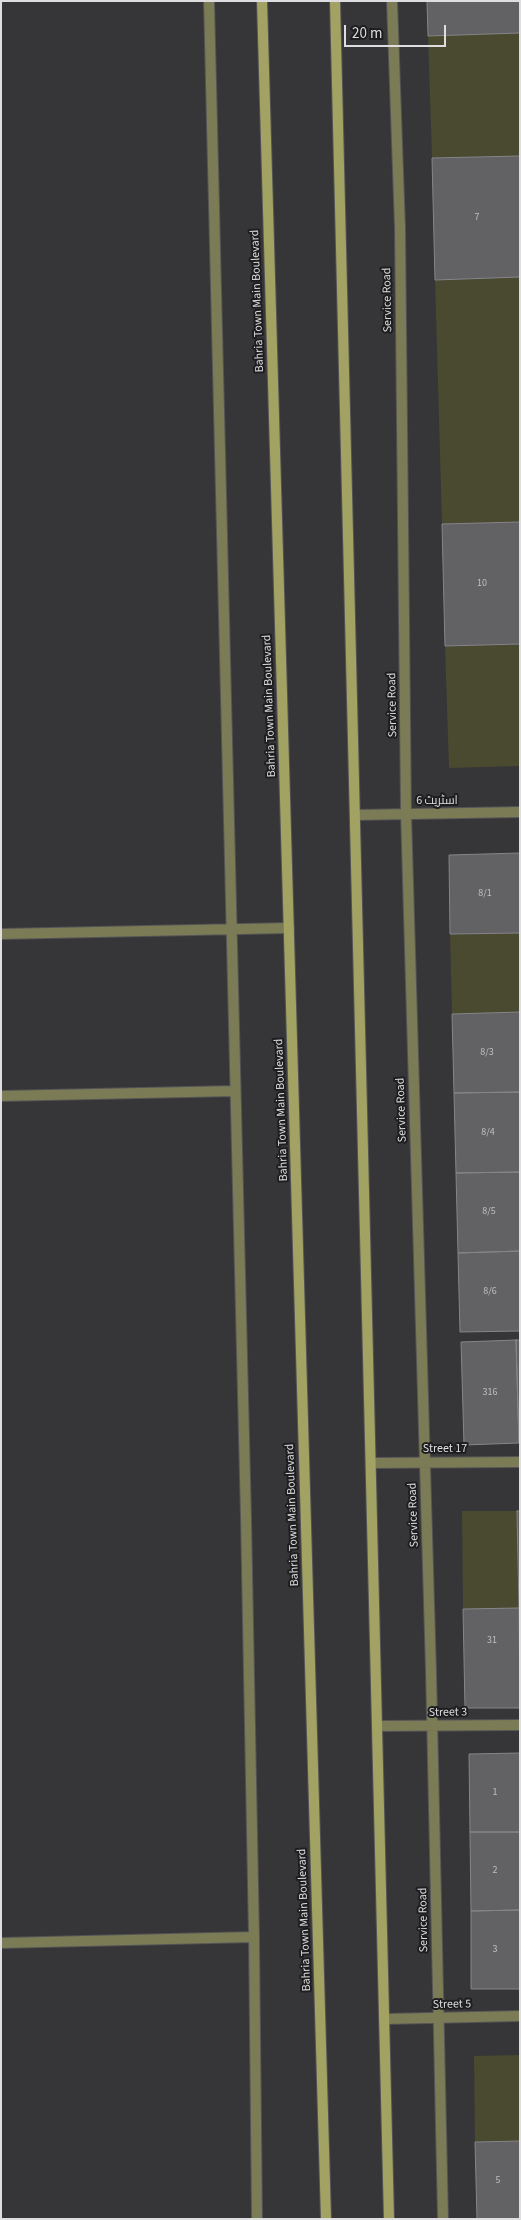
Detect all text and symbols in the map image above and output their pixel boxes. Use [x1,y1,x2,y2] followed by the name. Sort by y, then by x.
[346,15,448,47] scale bar
[352,23,382,44] text: 20 m
[475,212,479,224] house number: 7
[248,229,268,373] street label: Bahria Town Main Boulevard
[380,268,396,332] street label: Service Road
[477,578,487,590] house number: 10
[260,634,280,778] street label: Bahria Town Main Boulevard
[385,673,401,737] street label: Service Road
[416,794,458,808] street label: اسٹریٹ 6
[478,888,492,900] house number: 8/1
[272,1038,292,1182] street label: Bahria Town Main Boulevard
[480,1047,494,1059] house number: 8/3
[394,1077,410,1143] street label: Service Road
[481,1127,495,1139] house number: 8/4
[482,1206,496,1218] house number: 8/5
[483,1286,497,1298] house number: 8/6
[483,1387,497,1399] house number: 316
[423,1442,467,1456] street label: Street 17
[283,1443,303,1587] street label: Bahria Town Main Boulevard
[406,1482,422,1548] street label: Service Road
[487,1635,497,1647] house number: 31
[429,1705,467,1721] street label: Street 3
[493,1787,497,1799] house number: 1
[295,1848,315,1992] street label: Bahria Town Main Boulevard
[493,1865,497,1877] house number: 2
[416,1888,432,1952] street label: Service Road
[493,1944,497,1956] house number: 3
[433,1997,471,2013] street label: Street 5
[496,2175,500,2187] house number: 5

